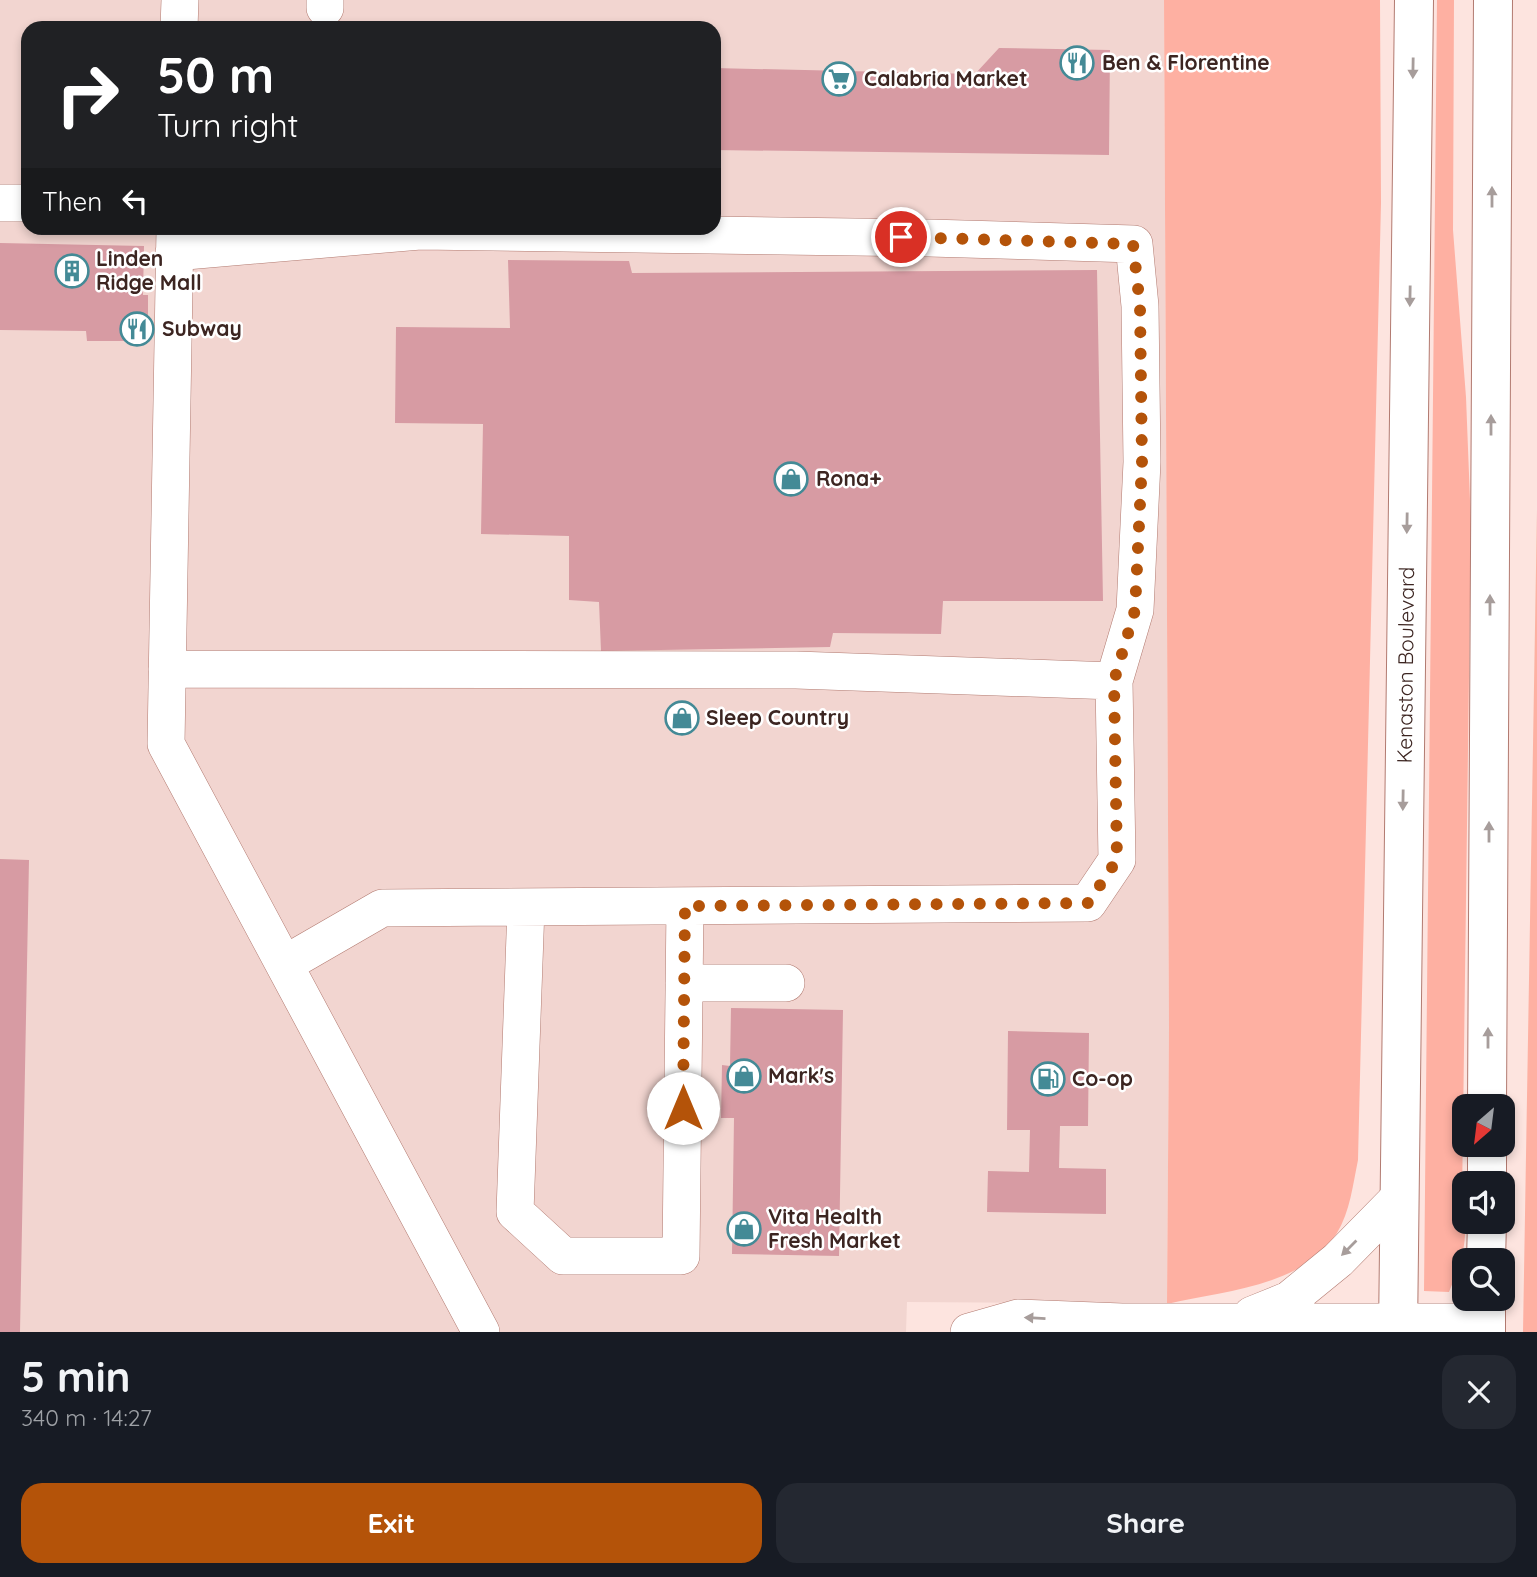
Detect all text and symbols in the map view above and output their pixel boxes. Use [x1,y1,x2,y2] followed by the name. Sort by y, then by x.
[157,44,274,105] text: 50 m
[1058,44,1096,82] restaurant icon: Ben & Florentine
[42,49,133,140] icon: right
[1102,49,1270,75] place label: Ben & Florentine
[1407,57,1419,79] one-way arrow
[820,60,858,98] supermarket icon: Calabria Market
[864,65,1028,91] place label: Calabria Market
[157,105,298,145] text: Turn right
[116,182,154,220] icon: left
[42,185,102,218] text: Then
[1486,186,1498,208] one-way arrow
[871,207,931,267] pin
[882,218,920,256] icon: arrive
[96,245,202,295] place label: Linden Ridge Mall
[53,252,91,290] building icon: Linden Ridge Mall
[1405,285,1416,307] one-way arrow
[118,310,156,348] restaurant icon: Subway
[162,315,242,341] place label: Subway
[1485,413,1497,435] one-way arrow
[772,460,810,498] shop icon: Rona+
[816,465,881,491] place label: Rona+
[1401,512,1413,534] one-way arrow
[1391,566,1419,764] street label: Kenaston Boulevard
[1484,594,1496,616] one-way arrow
[663,699,701,737] shop icon: Sleep Country
[706,704,849,730] place label: Sleep Country
[1397,789,1409,811] one-way arrow
[1483,821,1495,843] one-way arrow
[1482,1027,1494,1049] one-way arrow
[725,1057,763,1095] shop icon: Mark's
[1029,1060,1067,1098] fuel station icon: Co-op
[768,1062,834,1088] place label: Mark's
[1072,1065,1133,1091] place label: Co-op
[646,1071,720,1145] position arrow
[1452,1094,1516,1157] north arrow
[1452,1094,1515,1311] map controls
[1452,1171,1515,1234] button: sound
[768,1203,901,1253] place label: Vita Health Fresh Market
[725,1210,763,1248] shop icon: Vita Health Fresh Market
[1341,1240,1358,1257] one-way arrow
[1452,1248,1515,1311] button: search
[1024,1313,1046,1324] one-way arrow
[21,1350,131,1403] text: 5 min
[1442,1355,1516,1429] button: close
[21,1403,152,1432] text: 340 m · 14:27
[21,1483,762,1563] button: Exit
[776,1483,1516,1563] button: Share

